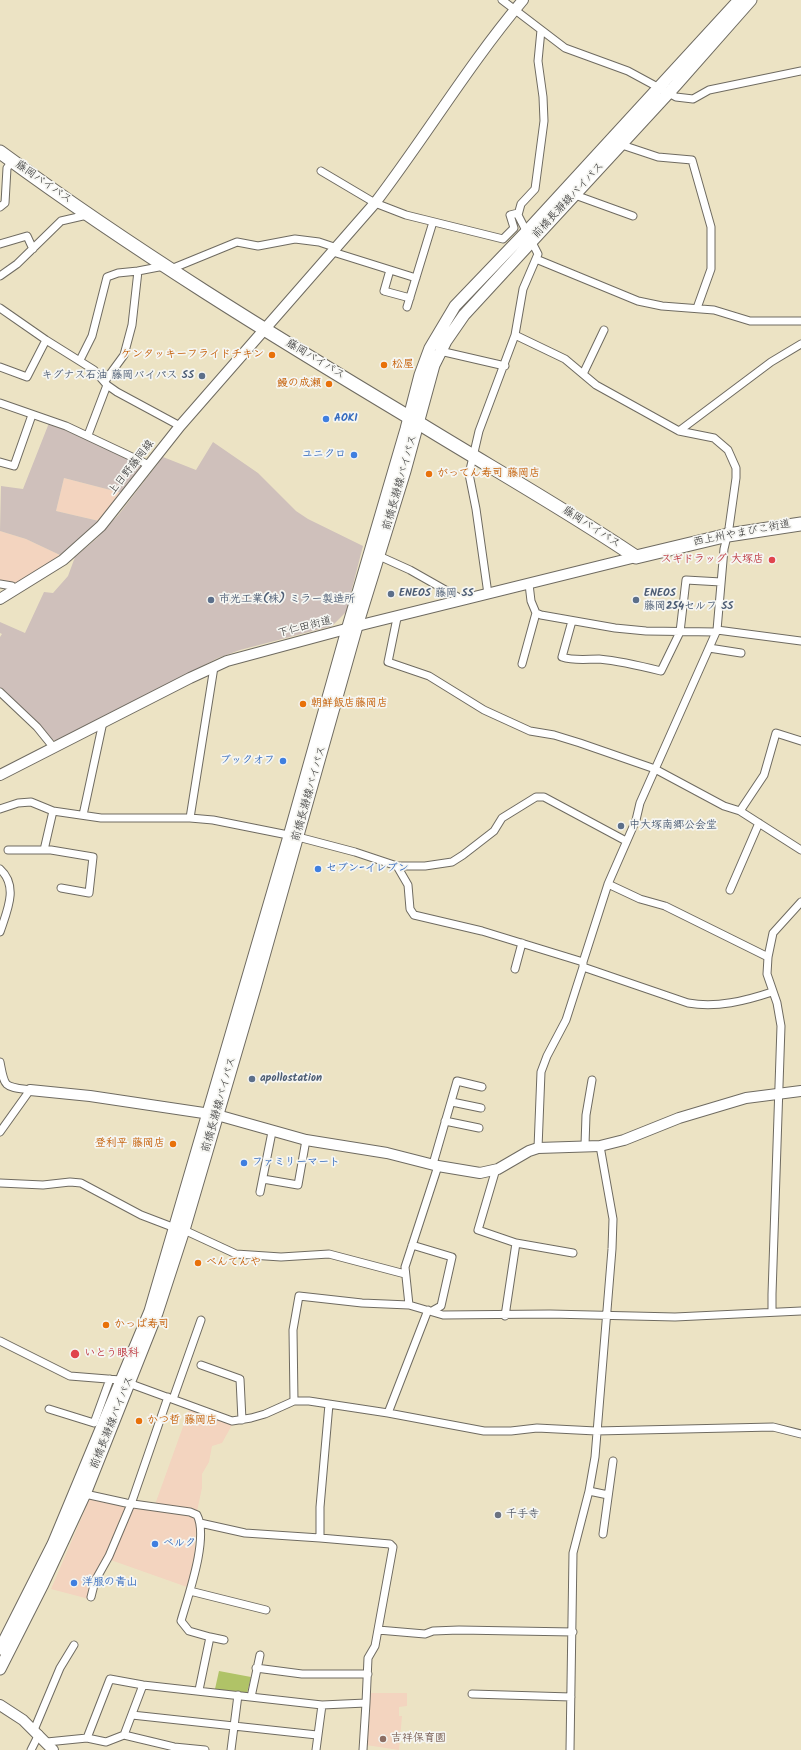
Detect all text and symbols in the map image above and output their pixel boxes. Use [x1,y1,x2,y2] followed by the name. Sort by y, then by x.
[12,159,74,207] street label: 藤岡バイパス
[530,160,608,242] street label: 前橋長瀞線バイパス
[283,337,347,383] street label: 藤岡バイパス
[121,348,264,362] place label: ケンタッキーフライドチキン
[267,350,277,360] marker: ケンタッキーフライドチキン
[392,358,414,372] place label: 松屋
[379,360,389,370] marker: 松屋
[41,369,194,383] place label: キグナス石油 藤岡バイパス SS
[197,371,207,381] marker: キグナス石油 藤岡バイパス SS
[277,377,321,391] place label: 鰻の成瀬
[324,379,334,389] marker: 鰻の成瀬
[334,412,358,426] place label: AOKI
[321,414,331,424] marker: AOKI
[381,434,421,532] street label: 前橋長瀞線バイパス
[106,438,158,498] street label: 上日野藤岡線
[302,448,346,462] place label: ユニクロ
[349,450,359,460] marker: ユニクロ
[437,467,540,481] place label: がってん寿司 藤岡店
[424,469,434,479] marker: がってん寿司 藤岡店
[560,504,622,552] street label: 藤岡バイパス
[692,518,792,550] street label: 西上州やまびこ街道
[661,553,764,567] place label: スギドラッグ 大塚店
[767,555,777,565] marker: スギドラッグ 大塚店
[399,587,474,601] place label: ENEOS 藤岡 SS
[644,587,733,613] place label: ENEOS 藤岡254セルフ SS
[386,589,396,599] marker: ENEOS 藤岡 SS
[219,593,355,607] place label: 市光工業(株) ミラー製造所
[206,595,216,605] marker: 市光工業(株) ミラー製造所
[631,595,641,605] marker: ENEOS 藤岡254セルフ SS
[277,615,333,641] street label: 下仁田街道
[311,697,388,711] place label: 朝鮮飯店藤岡店
[298,699,308,709] marker: 朝鮮飯店藤岡店
[290,745,330,843] street label: 前橋長瀞線バイパス
[220,754,275,768] place label: ブックオフ
[278,756,288,766] marker: ブックオフ
[629,819,717,833] place label: 中大塚南郷公会堂
[616,821,626,831] marker: 中大塚南郷公会堂
[326,862,409,876] place label: セブン-イレブン
[313,864,323,874] marker: セブン-イレブン
[200,1056,240,1154] street label: 前橋長瀞線バイパス
[260,1072,322,1086] place label: apollostation
[247,1074,257,1084] marker: apollostation
[95,1137,165,1151] place label: 登利平 藤岡店
[168,1139,178,1149] marker: 登利平 藤岡店
[252,1156,340,1170] place label: ファミリーマート
[239,1158,249,1168] marker: ファミリーマート
[206,1256,261,1270] place label: べんてんや
[193,1258,203,1268] marker: べんてんや
[114,1318,169,1332] place label: かっぱ寿司
[101,1320,111,1330] marker: かっぱ寿司
[84,1347,139,1361] place label: いとう眼科
[69,1348,81,1360] marker: いとう眼科
[88,1375,138,1471] street label: 前橋長瀞線バイパス
[147,1414,217,1428] place label: かつ哲 藤岡店
[134,1416,144,1426] marker: かつ哲 藤岡店
[506,1508,539,1522] place label: 千手寺
[493,1510,503,1520] marker: 千手寺
[163,1537,196,1551] place label: ベルク
[150,1539,160,1549] marker: ベルク
[82,1576,137,1590] place label: 洋服の青山
[69,1578,79,1588] marker: 洋服の青山
[391,1732,446,1746] place label: 吉祥保育園
[378,1734,388,1744] marker: 吉祥保育園

